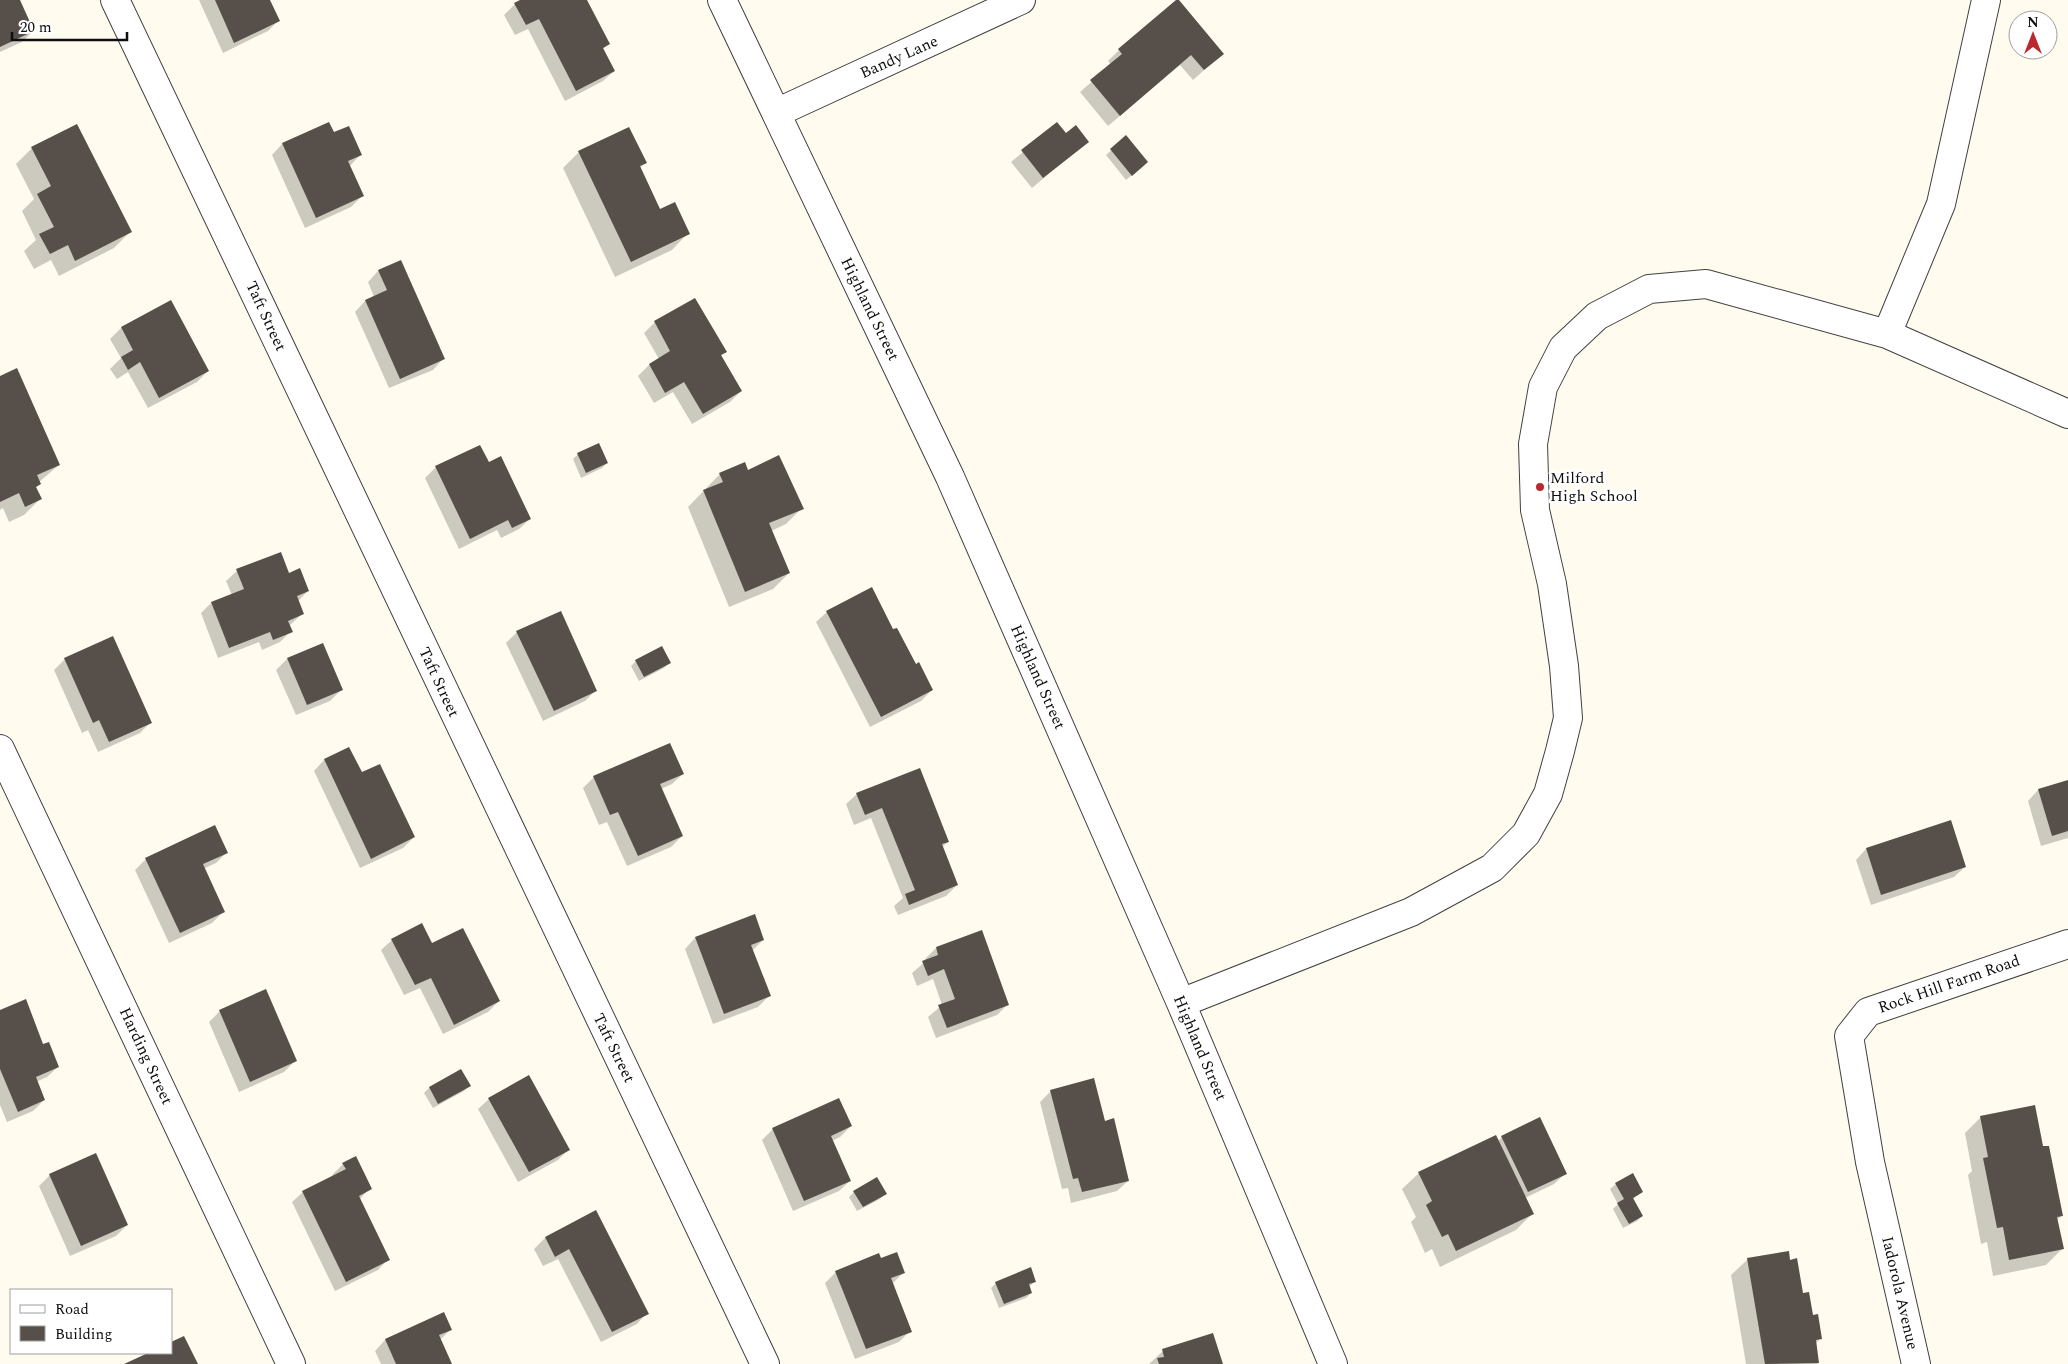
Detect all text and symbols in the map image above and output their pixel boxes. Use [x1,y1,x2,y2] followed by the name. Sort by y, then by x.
[12,10,128,42] scale bar
[2008,10,2058,60] north arrow
[2027,12,2039,33] text: N
[20,16,52,39] text: 20 m
[856,29,942,85] street label: Bandy Lane
[835,253,906,365] street label: Highland Street
[239,277,293,355] street label: Taft Street
[1550,466,1638,508] place label: Milford High School
[1534,481,1546,493] marker: Milford High School
[1004,621,1072,734] street label: Highland Street
[412,643,466,721] street label: Taft Street
[1875,948,2023,1020] street label: Rock Hill Farm Road
[1167,991,1233,1105] street label: Highland Street
[113,1003,179,1109] street label: Harding Street
[587,1009,641,1087] street label: Taft Street
[1875,1234,1925,1352] street label: Iadorola Avenue
[10,1289,172,1354] legend
[55,1298,89,1321] text: Road
[55,1323,112,1346] text: Building

